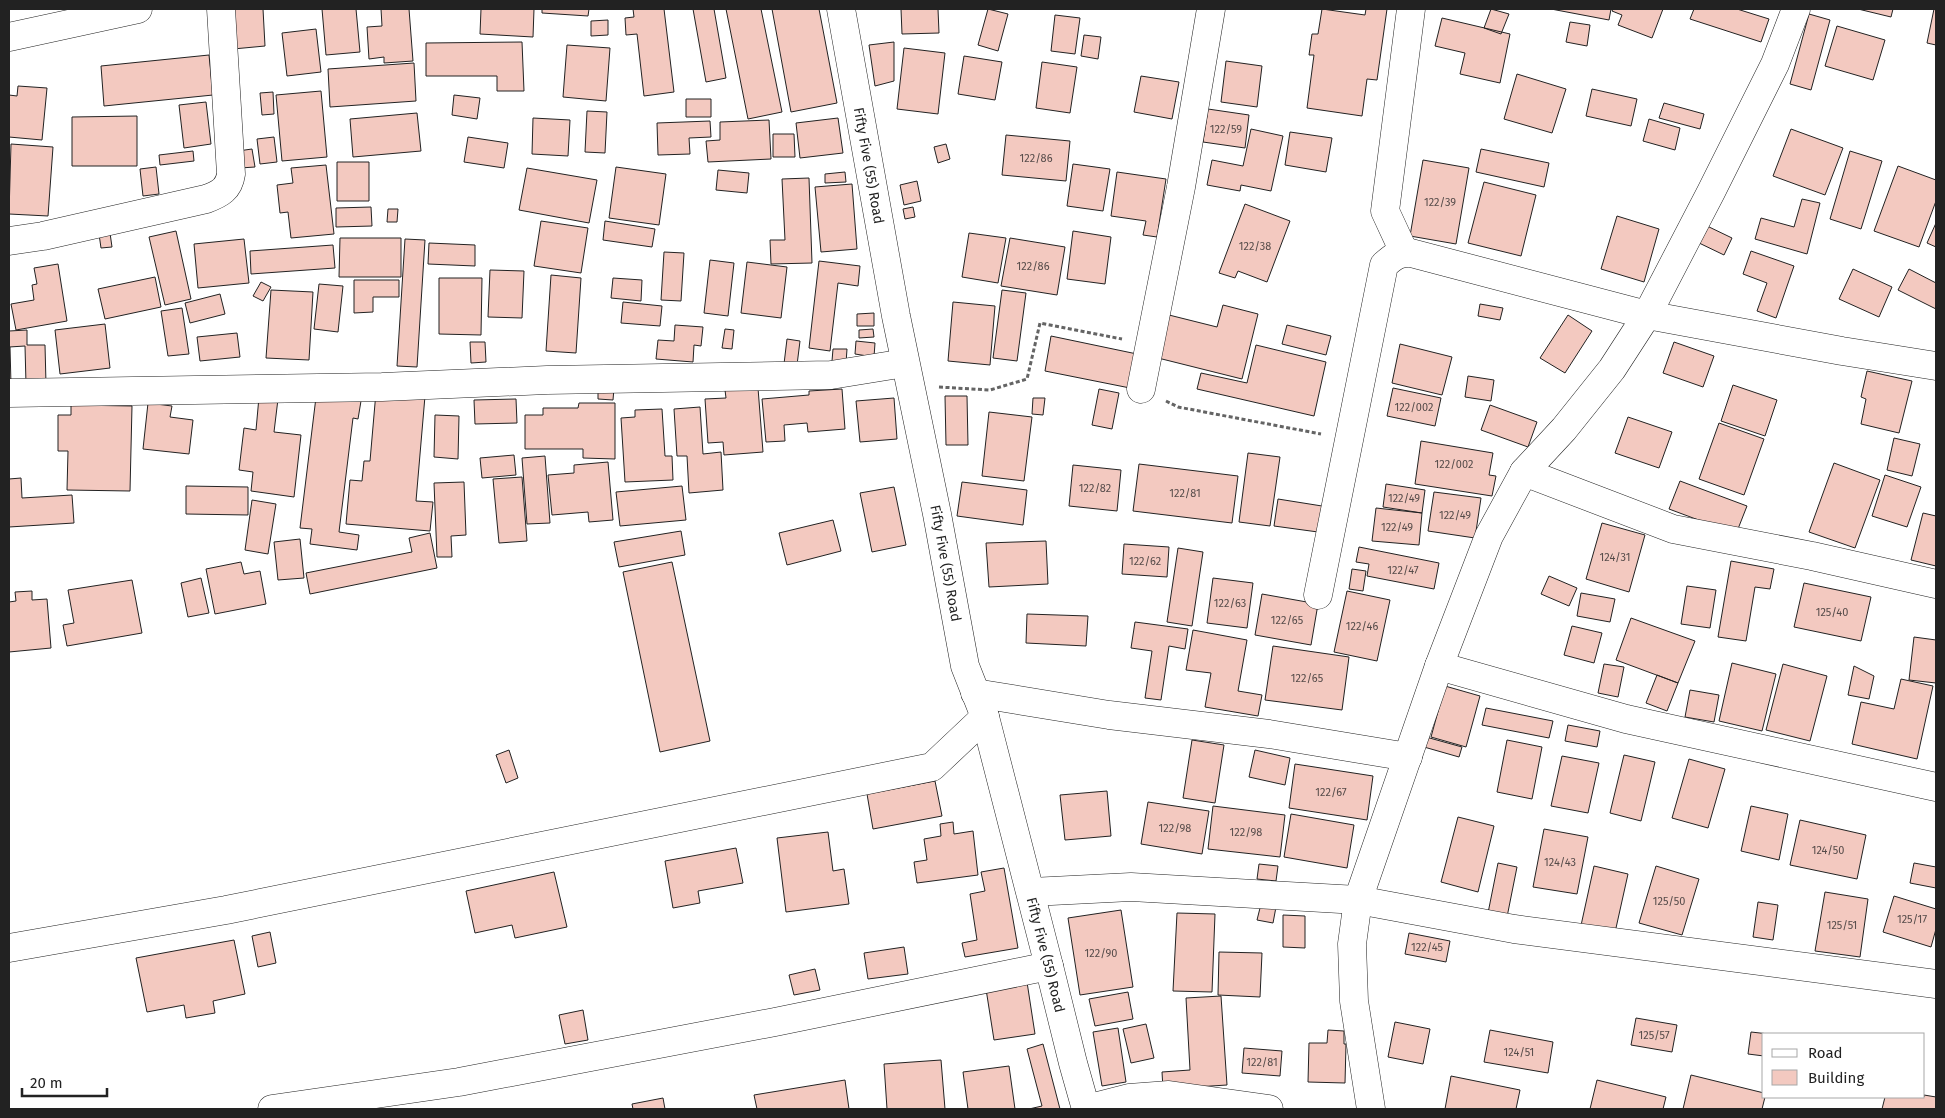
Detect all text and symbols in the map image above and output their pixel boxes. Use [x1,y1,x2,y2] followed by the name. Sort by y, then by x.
[850,106,888,225] street label: Fifty Five (55) Road
[1210,123,1242,136] house number: 122/59
[1019,152,1053,165] house number: 122/86
[1424,196,1456,209] house number: 122/39
[1239,240,1271,253] house number: 122/38
[1016,260,1050,273] house number: 122/86
[1395,401,1433,414] house number: 122/002
[1435,458,1473,471] house number: 122/002
[1079,482,1111,495] house number: 122/82
[1169,487,1201,500] house number: 122/81
[1388,492,1420,505] house number: 122/49
[927,503,965,623] street label: Fifty Five (55) Road
[1439,509,1471,522] house number: 122/49
[1381,521,1413,534] house number: 122/49
[1600,551,1630,564] house number: 124/31
[1129,555,1161,568] house number: 122/62
[1387,564,1419,577] house number: 122/47
[1214,597,1246,610] house number: 122/63
[1816,606,1848,619] house number: 125/40
[1271,614,1304,627] house number: 122/65
[1346,620,1378,633] house number: 122/46
[1291,672,1324,685] house number: 122/65
[1315,786,1347,799] house number: 122/67
[1159,822,1191,835] house number: 122/98
[1230,826,1262,839] house number: 122/98
[1812,844,1844,857] house number: 124/50
[1544,856,1576,869] house number: 124/43
[1023,895,1069,1014] street label: Fifty Five (55) Road
[1653,895,1685,908] house number: 125/50
[1897,913,1927,926] house number: 125/17
[1827,919,1857,932] house number: 125/51
[1411,941,1444,954] house number: 122/45
[1085,947,1117,960] house number: 122/90
[1638,1029,1670,1042] house number: 125/57
[1762,1033,1925,1098] legend
[1808,1044,1843,1062] text: Road
[1504,1046,1534,1059] house number: 124/51
[1246,1056,1278,1069] house number: 122/81
[22,1066,108,1098] scale bar
[1808,1069,1864,1087] text: Building
[30,1074,63,1092] text: 20 m

